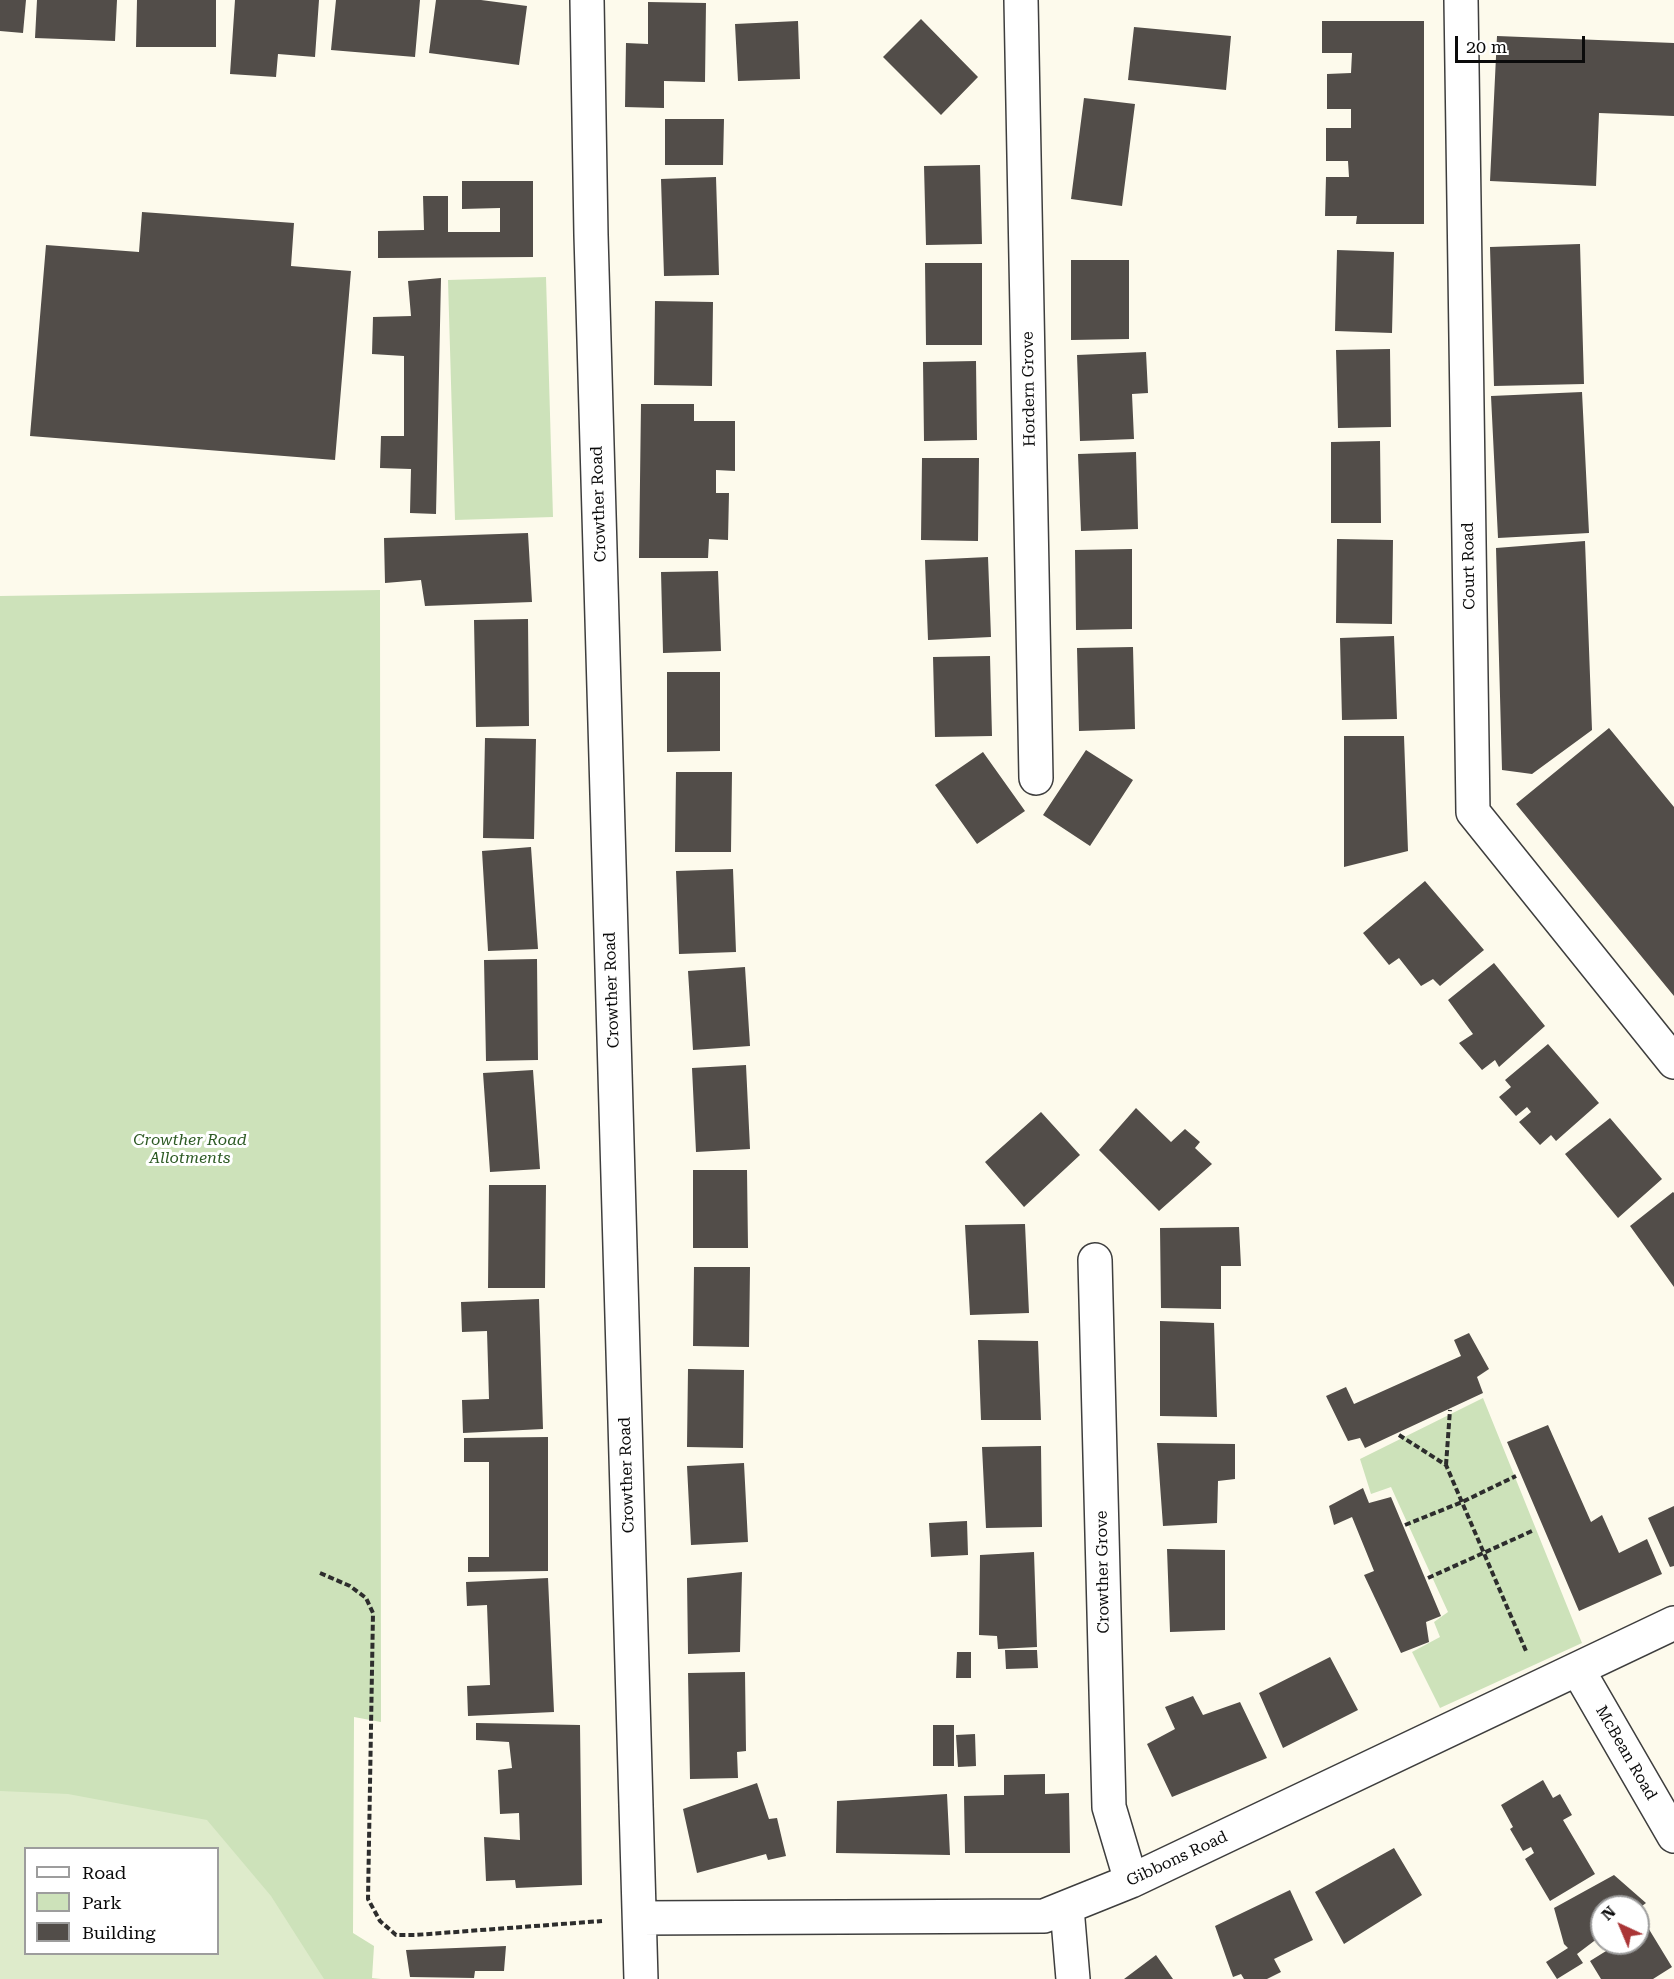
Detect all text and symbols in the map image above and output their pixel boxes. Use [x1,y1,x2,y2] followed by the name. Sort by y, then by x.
[1458,24,1588,62] scale bar
[1466,36,1507,57] text: 20 m
[1018,331,1040,447] street label: Hordern Grove
[587,446,611,562] street label: Crowther Road
[1459,522,1479,610] street label: Court Road
[600,932,624,1048] street label: Crowther Road
[133,1130,247,1168] park label: Crowther Road Allotments
[615,1417,639,1533] street label: Crowther Road
[1092,1510,1114,1634] street label: Crowther Grove
[1591,1702,1661,1804] street label: McBean Road
[1123,1827,1231,1891] street label: Gibbons Road
[24,1847,219,1955] legend
[82,1862,126,1883] text: Road
[82,1892,122,1913] text: Park
[1590,1895,1650,1955] north arrow
[1597,1902,1620,1924] text: N
[82,1922,156,1943] text: Building

